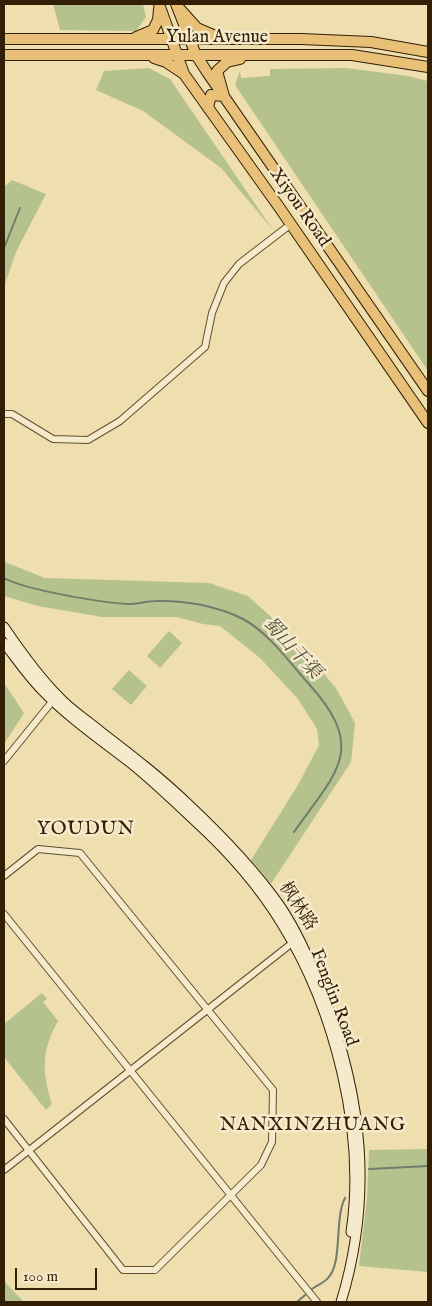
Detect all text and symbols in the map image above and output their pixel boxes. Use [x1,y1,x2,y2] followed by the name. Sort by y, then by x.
[166,27,268,49] street label: Yulan Avenue
[264,164,334,252] street label: Xiyou Road
[257,613,325,685] water label: 蜀山干渠
[36,819,136,841] district label: YOUDUN
[273,878,321,936] street label: 枫林路
[304,946,362,1050] street label: Fenglin Road
[218,1115,408,1137] district label: NANXINZHUANG
[18,1258,100,1290] scale bar
[23,1267,58,1286] text: 100 m

